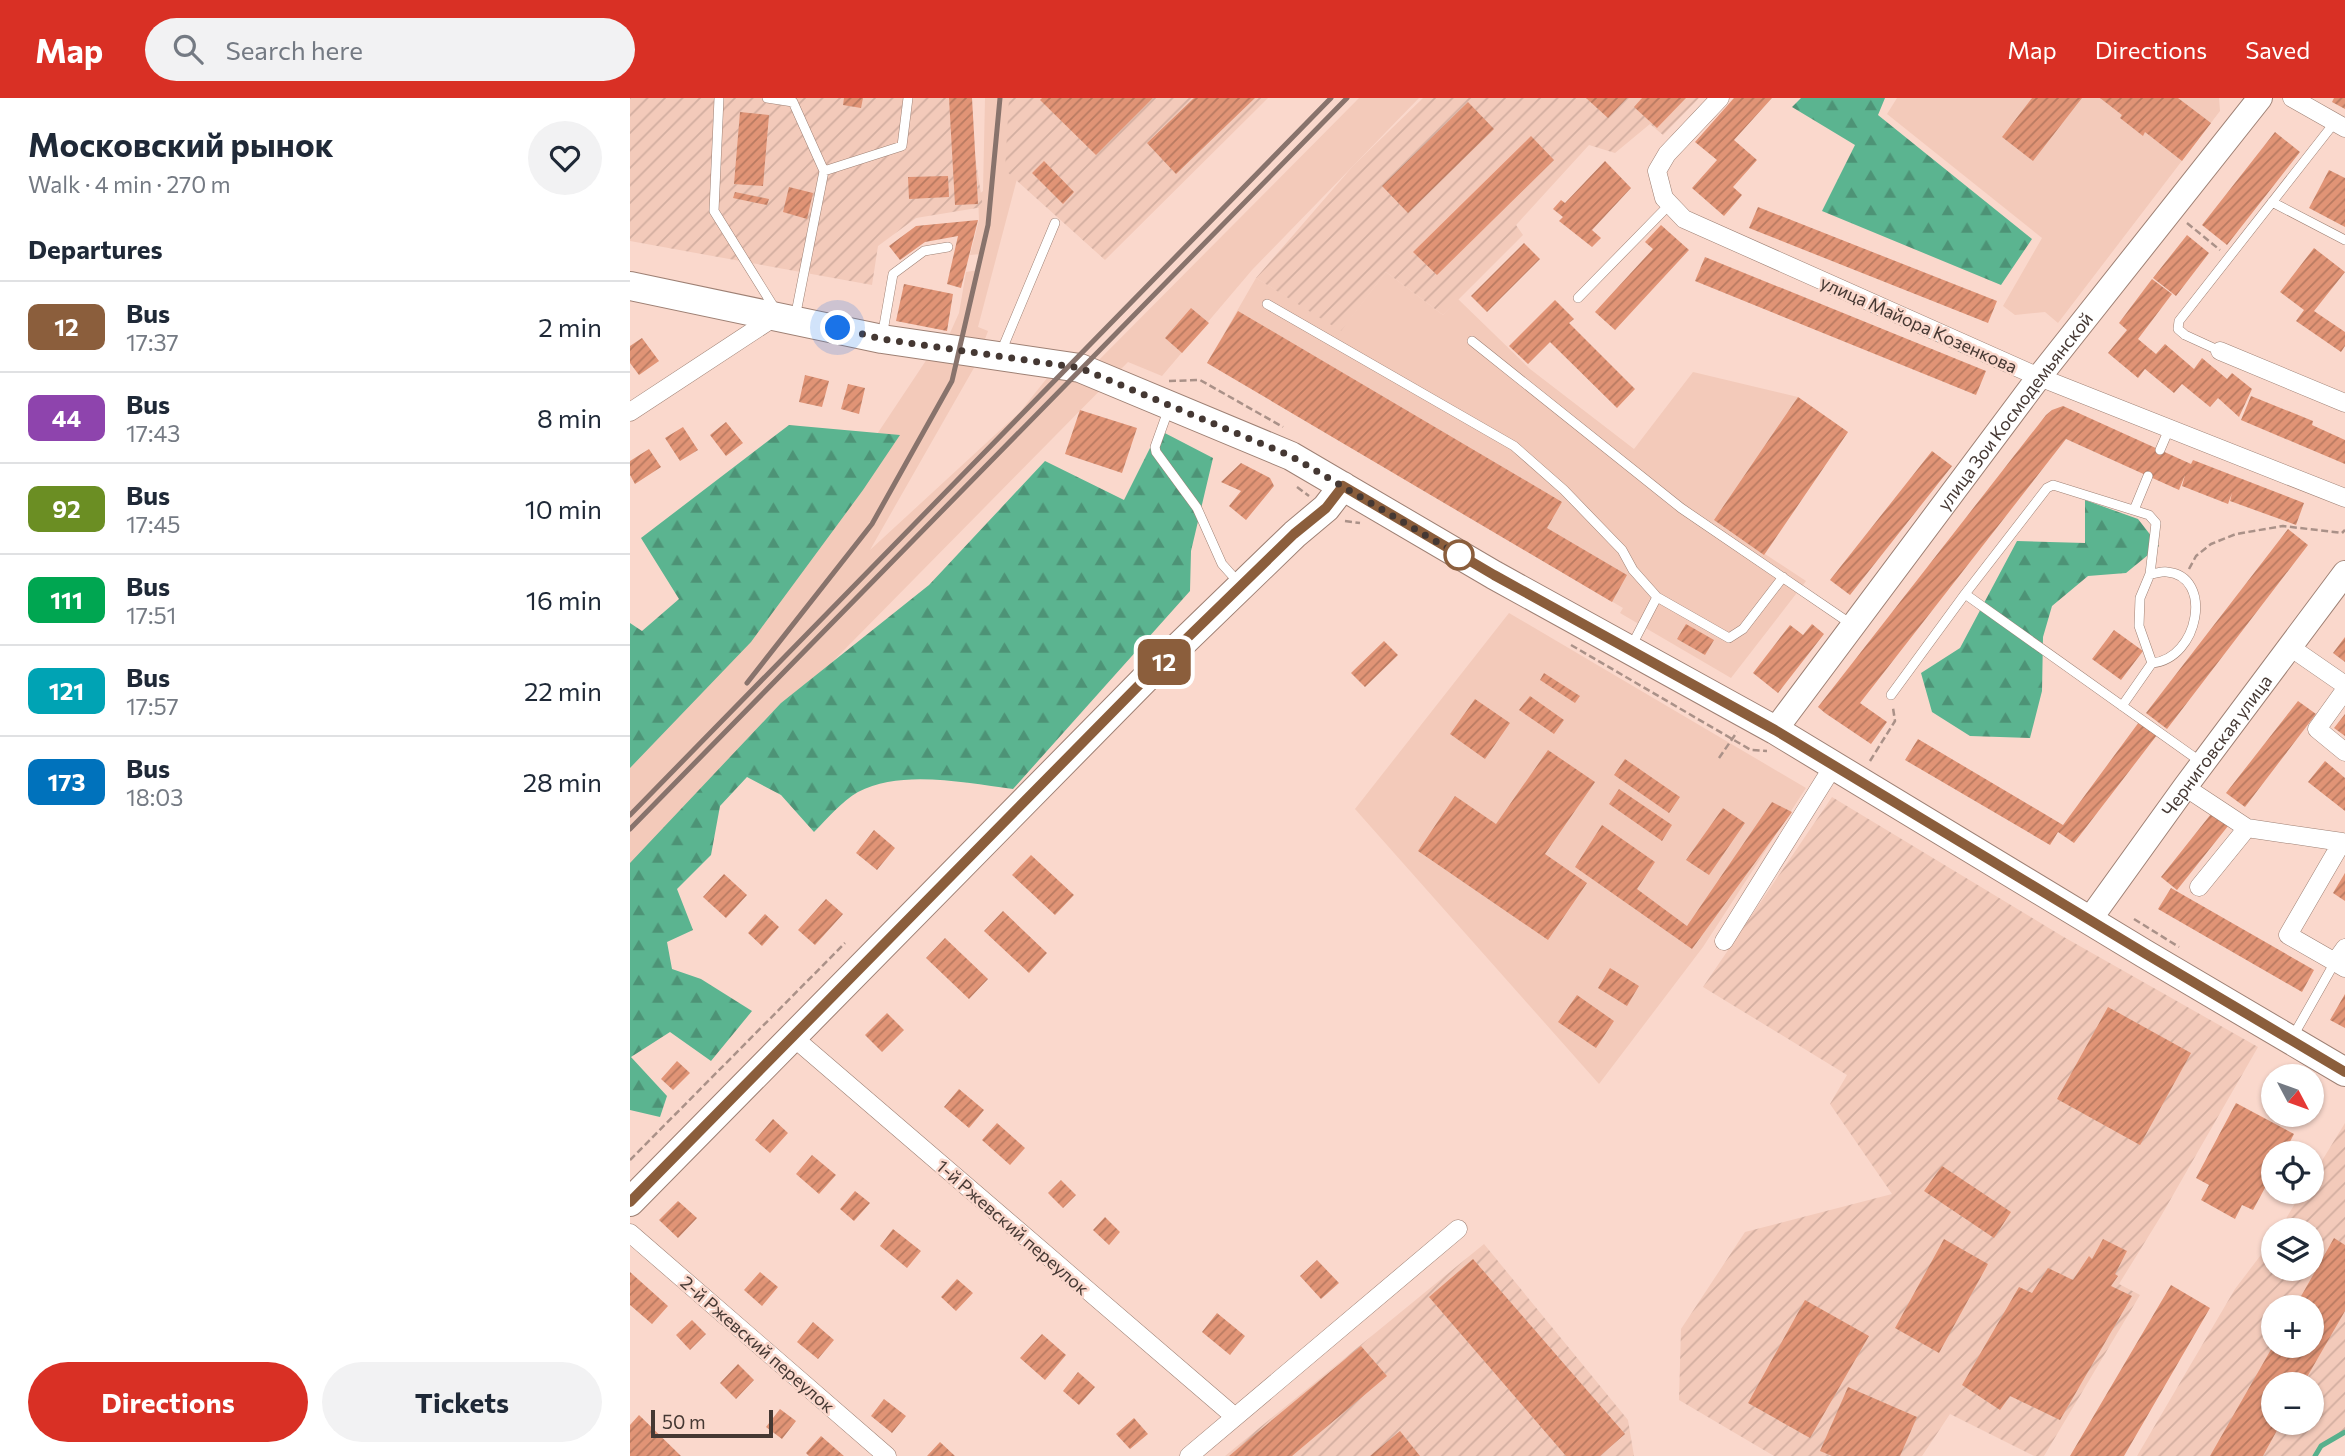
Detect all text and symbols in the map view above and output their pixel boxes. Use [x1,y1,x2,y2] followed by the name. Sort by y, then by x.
[145,18,635,81] search box
[35,29,103,70] text: Map
[169,30,207,68] icon: search
[225,34,363,65] text: Search here
[2007,35,2057,64] text: Map
[2095,35,2207,64] text: Directions
[2245,35,2310,64] text: Saved
[528,121,602,195] button: heart
[28,123,333,164] text: Московский рынок
[28,170,231,198] text: Walk · 4 min · 270 m
[28,233,163,264] text: Departures
[1817,271,2021,377] street label: улица Майора Козенкова
[126,297,170,328] text: Bus
[1932,308,2097,514] street label: улица Зои Космодемьянской
[820,310,855,345] your location
[538,311,602,342] text: 2 min
[54,312,79,341] text: 12
[126,328,179,356] text: 17:37
[126,388,170,419] text: Bus
[537,402,602,433] text: 8 min
[52,403,81,432] text: 44
[126,419,180,447] text: 17:43
[126,479,170,510] text: Bus
[525,493,602,524] text: 10 min
[52,494,81,523] text: 92
[126,510,180,538] text: 17:45
[1444,540,1474,570] unlabelled marker
[126,570,170,601] text: Bus
[526,584,602,615] text: 16 min
[50,585,83,614] text: 111
[126,601,176,629] text: 17:51
[1133,639,1196,685] line badge: 12
[1152,647,1176,676] text: 12
[126,661,170,692] text: Bus
[2157,670,2276,820] street label: Черниговская улица
[524,675,602,706] text: 22 min
[49,676,84,705] text: 121
[126,692,179,720] text: 17:57
[126,752,170,783] text: Bus
[523,766,602,797] text: 28 min
[47,767,86,796] text: 173
[126,783,183,811] text: 18:03
[2261,1064,2324,1127] north arrow
[2261,1064,2324,1435] map controls
[2261,1141,2324,1204] button: locate
[932,1155,1094,1299] street label: 1-й Ржевский переулок
[2261,1218,2324,1281] button: layers
[676,1271,840,1417] street label: 2-й Ржевский переулок
[2261,1295,2324,1358] button: +
[28,1362,308,1442] button: Directions
[322,1362,602,1442] button: Tickets
[2261,1372,2324,1435] button: −
[651,1407,774,1439] scale bar
[662,1410,706,1433] text: 50 m

